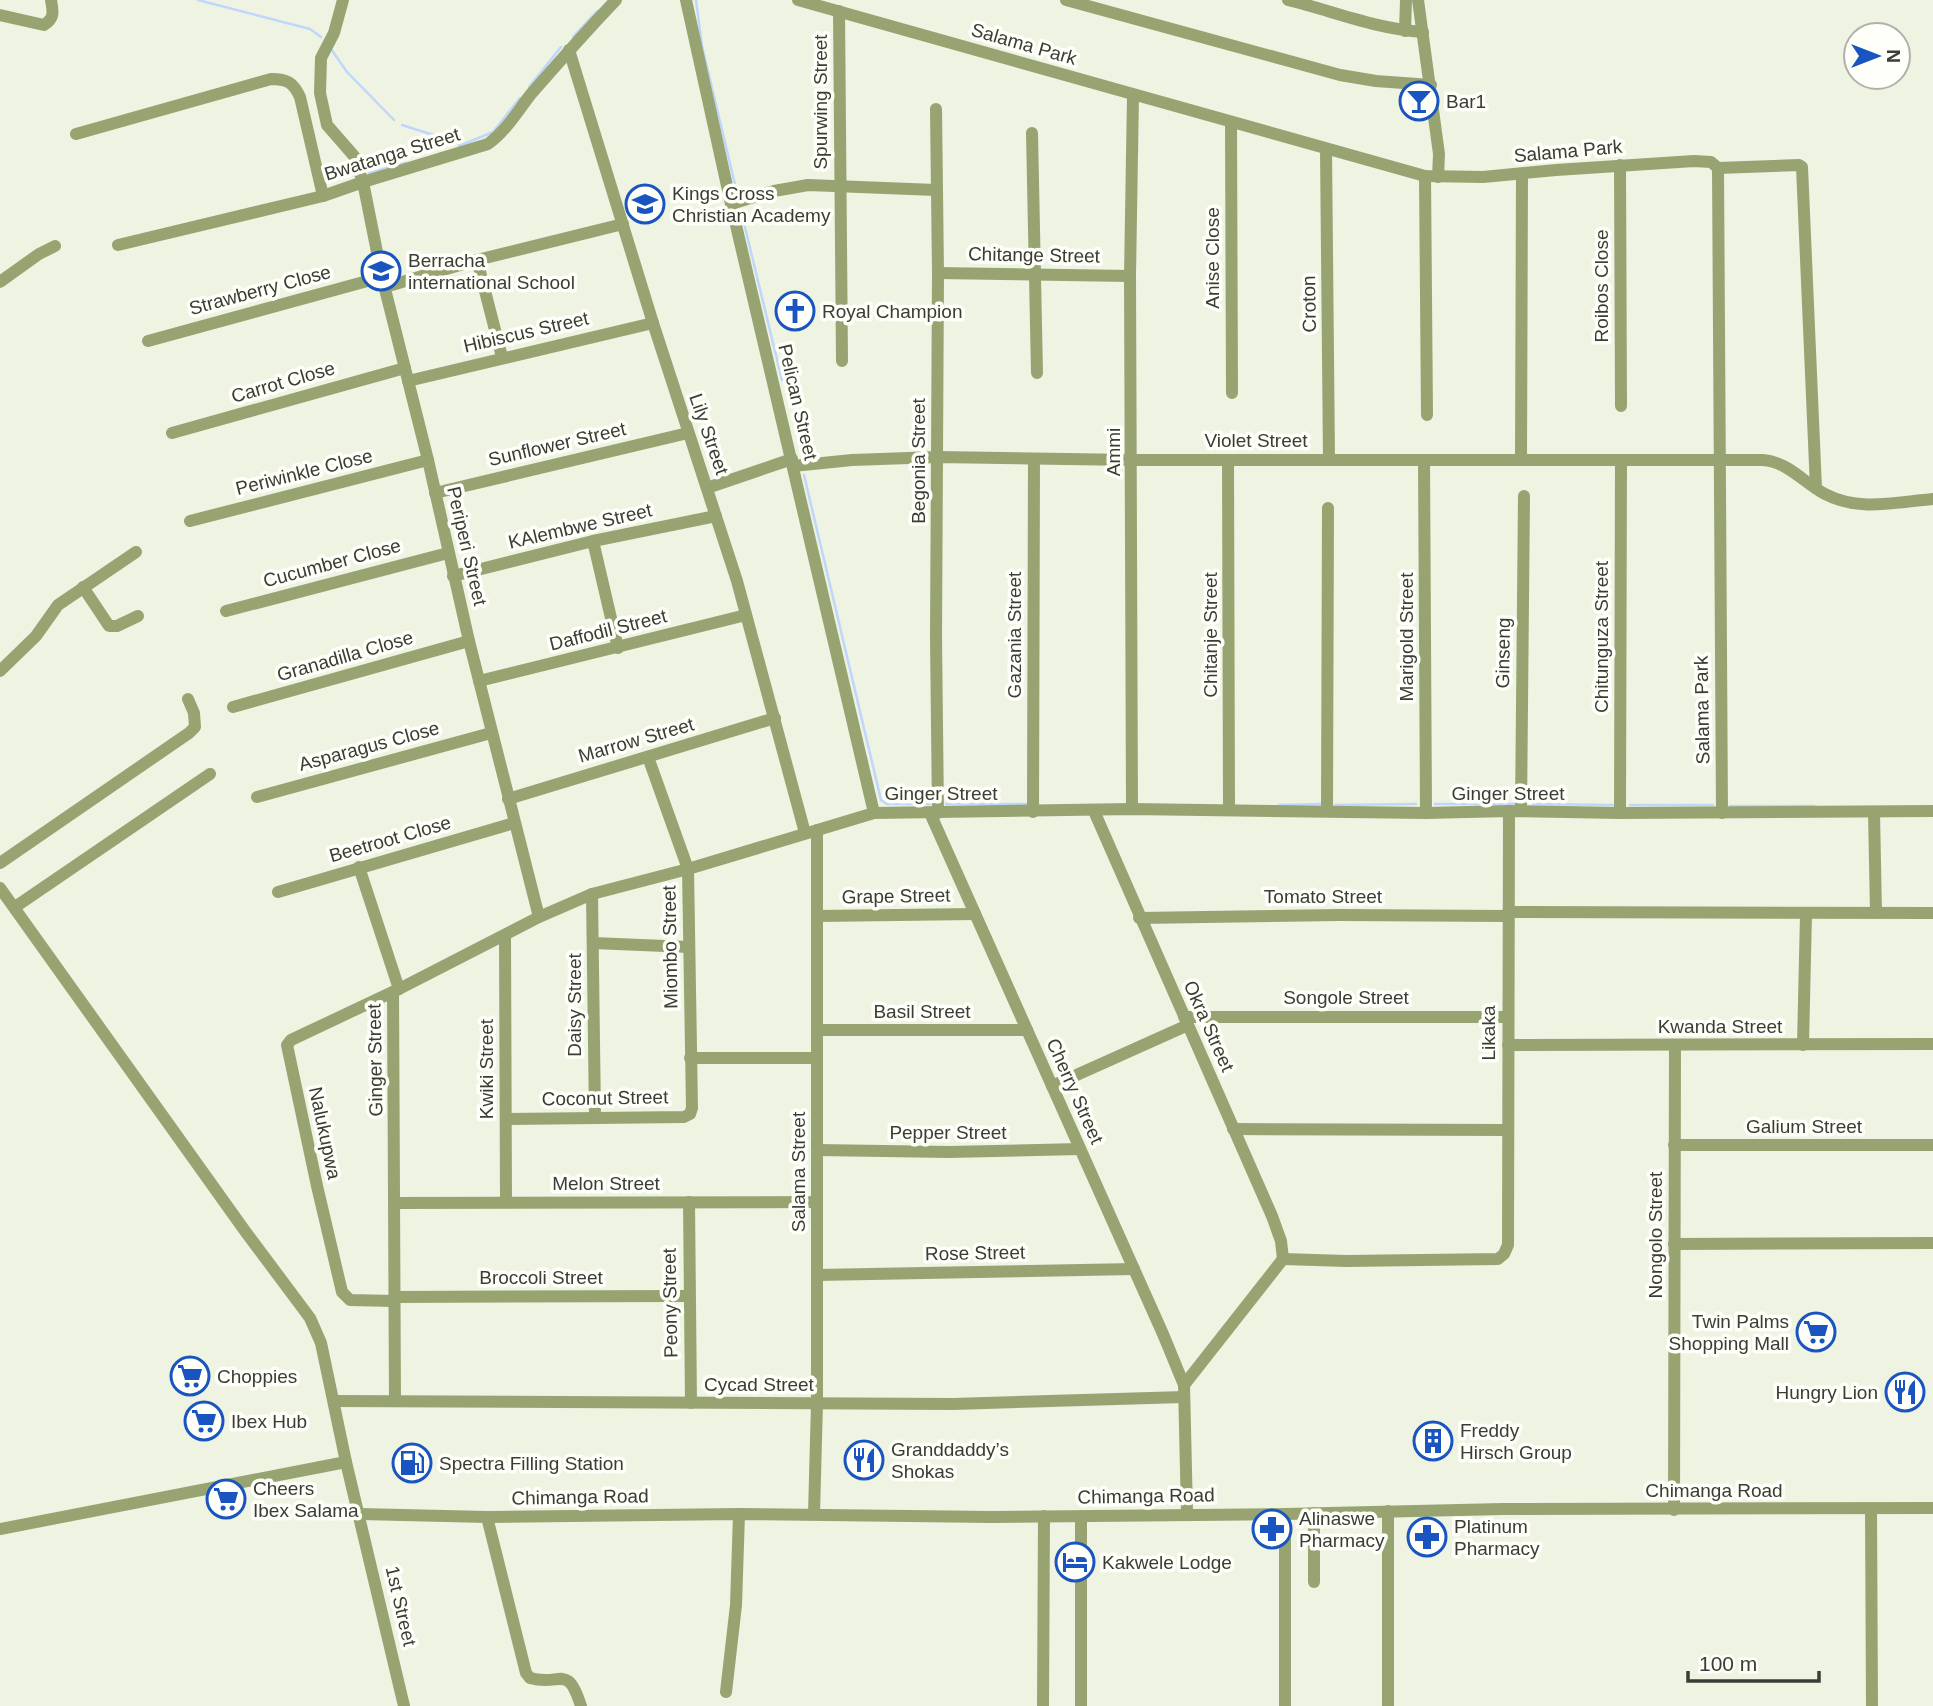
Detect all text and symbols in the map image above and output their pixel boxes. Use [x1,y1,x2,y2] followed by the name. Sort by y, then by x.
[969,19,1080,69] street label: Salama Park
[1842,21,1912,91] north arrow
[810,34,831,170] street label: Spurwing Street
[1883,49,1904,63] text: N
[1398,80,1440,122] bar icon: Bar1
[1446,91,1486,112] place label: Bar1
[322,123,463,185] street label: Bwatanga Street
[1513,136,1624,166] street label: Salama Park
[624,183,666,225] school or university icon: Kings Cross Christian Academy
[672,183,831,226] place label: Kings Cross Christian Academy
[1202,207,1223,309] street label: Anise Close
[1591,230,1612,343] street label: Roibos Close
[968,243,1101,267] street label: Chitange Street
[360,250,402,292] school or university icon: Berracha international School
[408,250,575,293] place label: Berracha international School
[187,261,333,319] street label: Strawberry Close
[1298,275,1320,333] street label: Croton
[774,290,816,332] church icon: Royal Champion
[822,301,962,322] place label: Royal Champion
[461,307,591,357] street label: Hibiscus Street
[774,342,822,463] street label: Pelican Street
[229,357,337,407] street label: Carrot Close
[685,391,733,478] street label: Lily Street
[908,397,929,524] street label: Begonia Street
[486,418,628,470] street label: Sunflower Street
[1103,428,1124,476] street label: Ammi
[1204,430,1308,451] street label: Violet Street
[233,445,375,499] street label: Periwinkle Close
[443,484,491,608] street label: Periperi Street
[506,499,655,553] street label: KAlembwe Street
[261,535,403,591] street label: Cucumber Close
[1591,560,1612,713] street label: Chitunguza Street
[1004,571,1025,698] street label: Gazania Street
[1200,571,1221,698] street label: Chitanje Street
[1396,572,1417,701] street label: Marigold Street
[547,605,669,655] street label: Daffodil Street
[1492,617,1514,689] street label: Ginseng
[275,627,415,685] street label: Granadilla Close
[1691,655,1713,765] street label: Salama Park
[576,713,697,767] street label: Marrow Street
[296,717,442,775] street label: Asparagus Close
[885,783,998,804] street label: Ginger Street
[1452,783,1565,804] street label: Ginger Street
[327,812,453,866] street label: Beetroot Close
[658,884,682,1009] street label: Miombo Street
[841,885,951,907] street label: Grape Street
[1264,886,1383,907] street label: Tomato Street
[564,953,585,1057] street label: Daisy Street
[1180,977,1239,1075] street label: Okra Street
[1283,987,1410,1008] street label: Songole Street
[873,1001,971,1022] street label: Basil Street
[364,1003,386,1117] street label: Ginger Street
[1478,1005,1499,1060] street label: Likaka
[1658,1016,1783,1037] street label: Kwanda Street
[476,1018,497,1119] street label: Kwiki Street
[1042,1035,1108,1148] street label: Cherry Street
[305,1085,345,1182] street label: Nalukupwa
[541,1086,669,1110] street label: Coconut Street
[788,1111,809,1232] street label: Salama Street
[1746,1116,1863,1137] street label: Galium Street
[889,1122,1007,1143] street label: Pepper Street
[1645,1171,1666,1298] street label: Nongolo Street
[552,1173,661,1194] street label: Melon Street
[925,1242,1026,1264] street label: Rose Street
[659,1247,681,1358] street label: Peony Street
[479,1267,603,1288] street label: Broccoli Street
[1669,1311,1789,1354] place label: Twin Palms Shopping Mall
[1795,1311,1837,1353] supermarket icon: Twin Palms Shopping Mall
[169,1355,211,1397] supermarket icon: Choppies
[217,1366,297,1387] place label: Choppies
[1884,1371,1926,1413] restaurant icon: Hungry Lion
[704,1374,815,1395] street label: Cycad Street
[1776,1382,1878,1403] place label: Hungry Lion
[183,1400,225,1442] supermarket icon: Ibex Hub
[231,1411,307,1432] place label: Ibex Hub
[1412,1420,1454,1462] building icon: Freddy Hirsch Group
[1460,1420,1572,1463] place label: Freddy Hirsch Group
[843,1439,885,1481] restaurant icon: Granddaddy’s Shokas
[891,1439,1009,1482] place label: Granddaddy’s Shokas
[391,1442,433,1484] fuel station icon: Spectra Filling Station
[439,1453,624,1474] place label: Spectra Filling Station
[205,1478,247,1520] supermarket icon: Cheers Ibex Salama
[253,1478,359,1521] place label: Cheers Ibex Salama
[1645,1480,1783,1501] street label: Chimanga Road
[1077,1484,1215,1508] street label: Chimanga Road
[511,1485,649,1509] street label: Chimanga Road
[1251,1508,1293,1550] pharmacy icon: Alinaswe Pharmacy
[1299,1508,1385,1551] place label: Alinaswe Pharmacy
[1406,1516,1448,1558] pharmacy icon: Platinum Pharmacy
[1454,1516,1540,1559] place label: Platinum Pharmacy
[1054,1541,1096,1583] hotel icon: Kakwele Lodge
[1102,1552,1232,1573] place label: Kakwele Lodge
[382,1564,421,1649] street label: 1st Street
[1688,1640,1819,1684] scale bar
[1699,1652,1757,1675] text: 100 m

